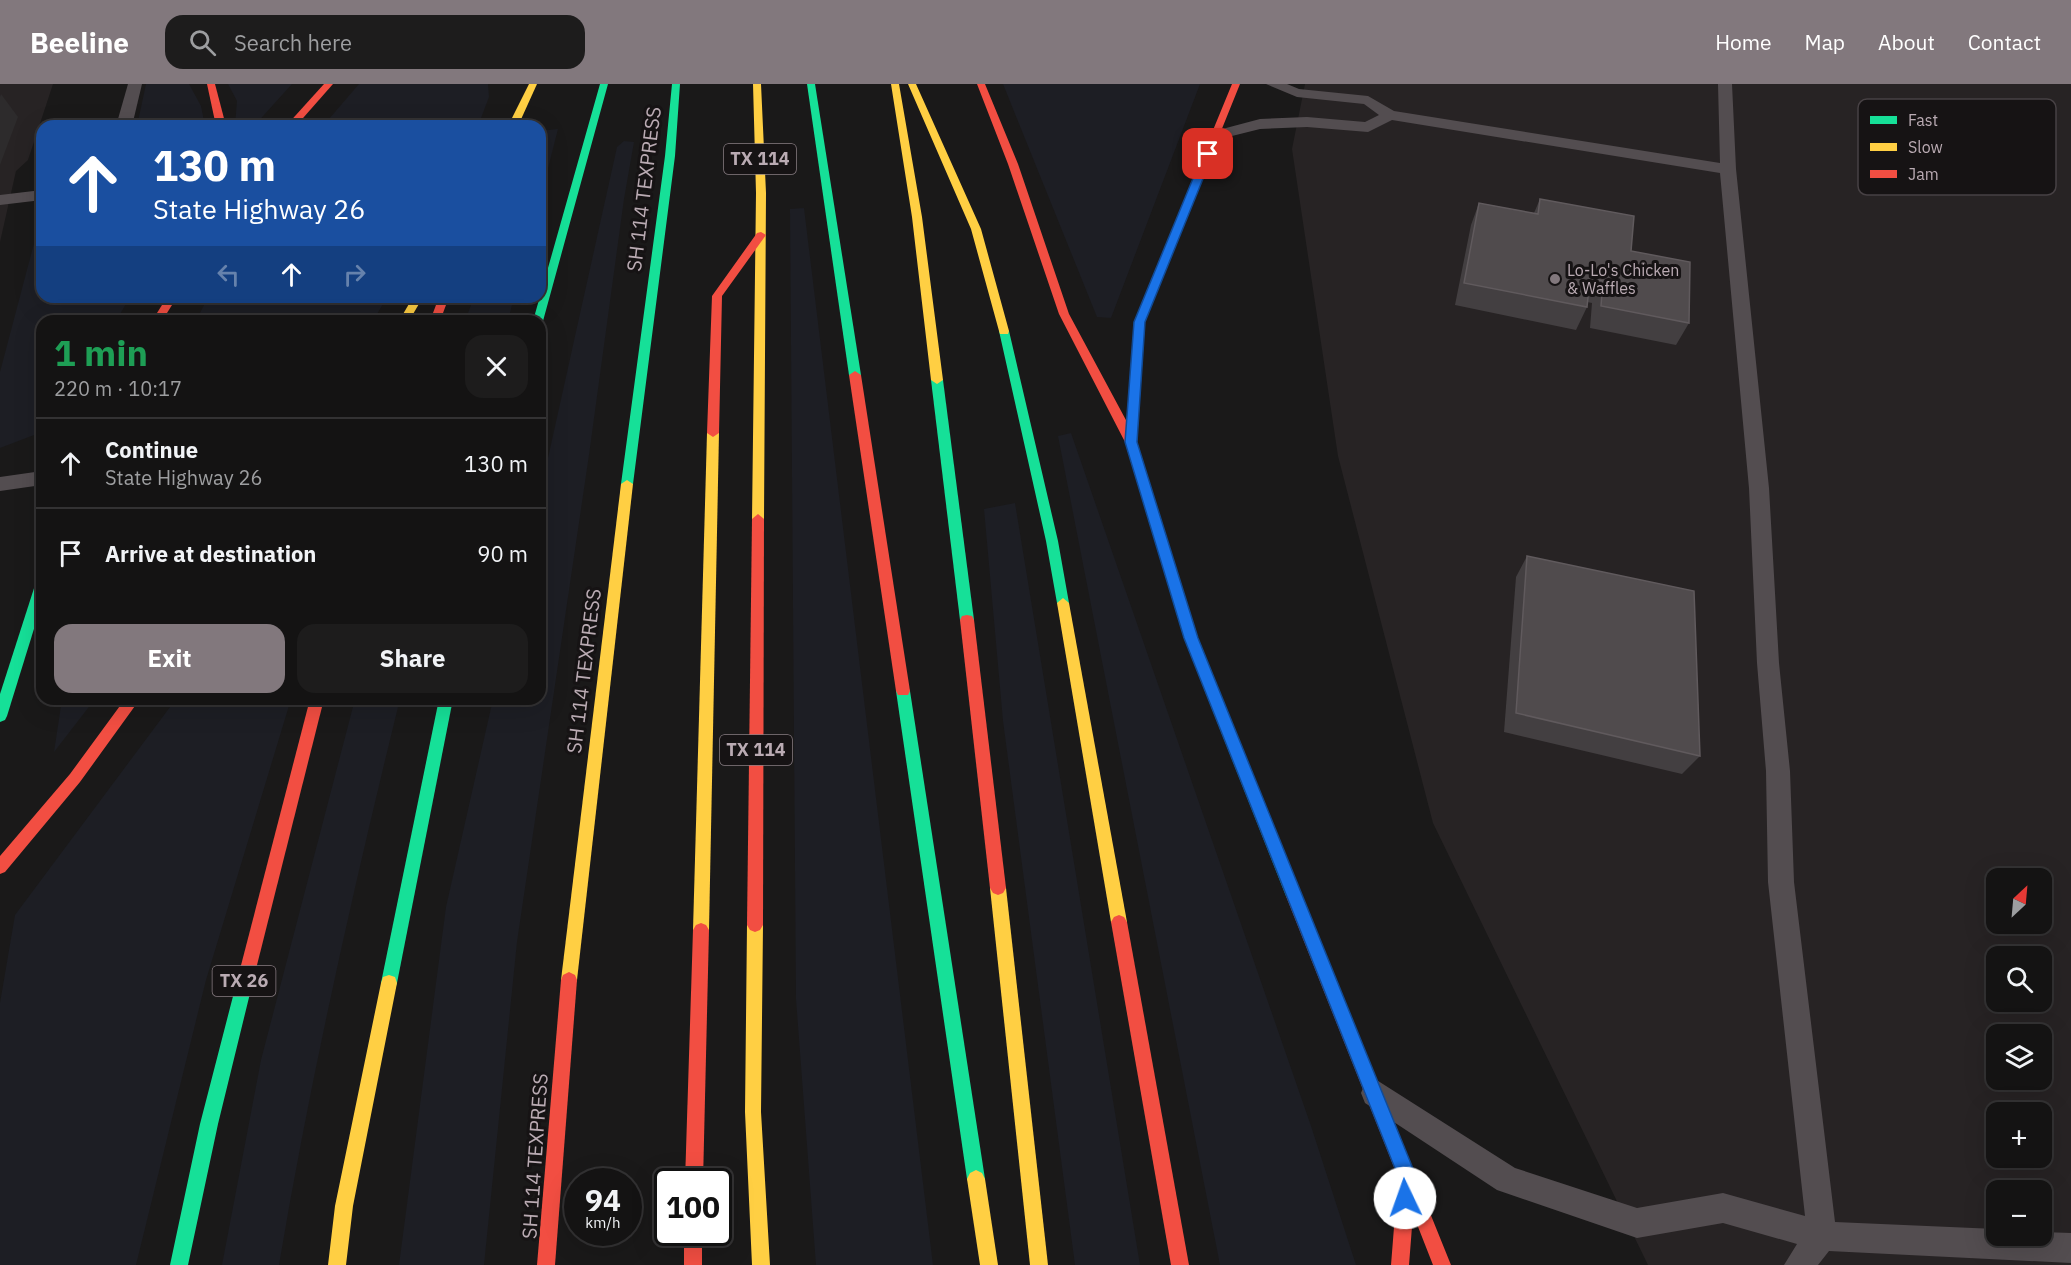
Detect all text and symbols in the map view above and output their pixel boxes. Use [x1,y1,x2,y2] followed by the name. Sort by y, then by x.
[165,15,585,69] search box
[30,24,129,61] text: Beeline
[186,26,219,59] icon: search
[234,28,352,57] text: Search here
[1715,28,1772,56] text: Home
[1805,28,1845,56] text: Map
[1878,28,1935,56] text: About
[1968,28,2041,56] text: Contact
[1858,99,2056,195] legend
[620,105,667,273] street label: SH 114 TEXPRESS
[1908,110,1938,130] text: Fast
[1182,128,1233,179] pin
[1191,137,1224,170] icon: arrive
[1908,137,1943,157] text: Slow
[153,138,276,193] text: 130 m
[54,144,132,222] icon: ahead
[724,144,796,174] road number: TX 114
[1908,164,1939,184] text: Jam
[153,191,365,226] text: State Highway 26
[212,258,245,291] icon: left
[275,258,308,291] icon: ahead
[338,258,371,291] icon: right
[1567,260,1679,298] place label: Lo-Lo's Chicken & Waffles
[1548,272,1562,286] marker: Lo-Lo's Chicken & Waffles
[54,329,148,376] text: 1 min
[465,335,528,398] button: close
[54,375,182,402] text: 220 m · 10:17
[105,435,198,464] text: Continue
[54,447,87,480] icon: ahead
[464,449,528,478] text: 130 m
[105,464,262,491] text: State Highway 26
[54,537,87,570] icon: arrive
[105,539,316,568] text: Arrive at destination
[477,539,528,568] text: 90 m
[560,587,607,755] street label: SH 114 TEXPRESS
[54,624,285,693] button: Exit
[297,624,528,693] button: Share
[720,735,792,765] road number: TX 114
[1986,868,2052,934] north arrow
[1986,868,2052,1246] map controls
[1986,946,2052,1012] button: search
[212,966,276,996] road number: TX 26
[1986,1024,2052,1090] button: layers
[515,1072,554,1240] street label: SH 114 TEXPRESS
[1986,1102,2052,1168] button: +
[1373,1166,1437,1230] position arrow
[654,1168,732,1246] speed limit sign: 100
[585,1180,621,1219] text: 94
[1986,1180,2052,1246] button: −
[585,1213,621,1232] text: km/h

